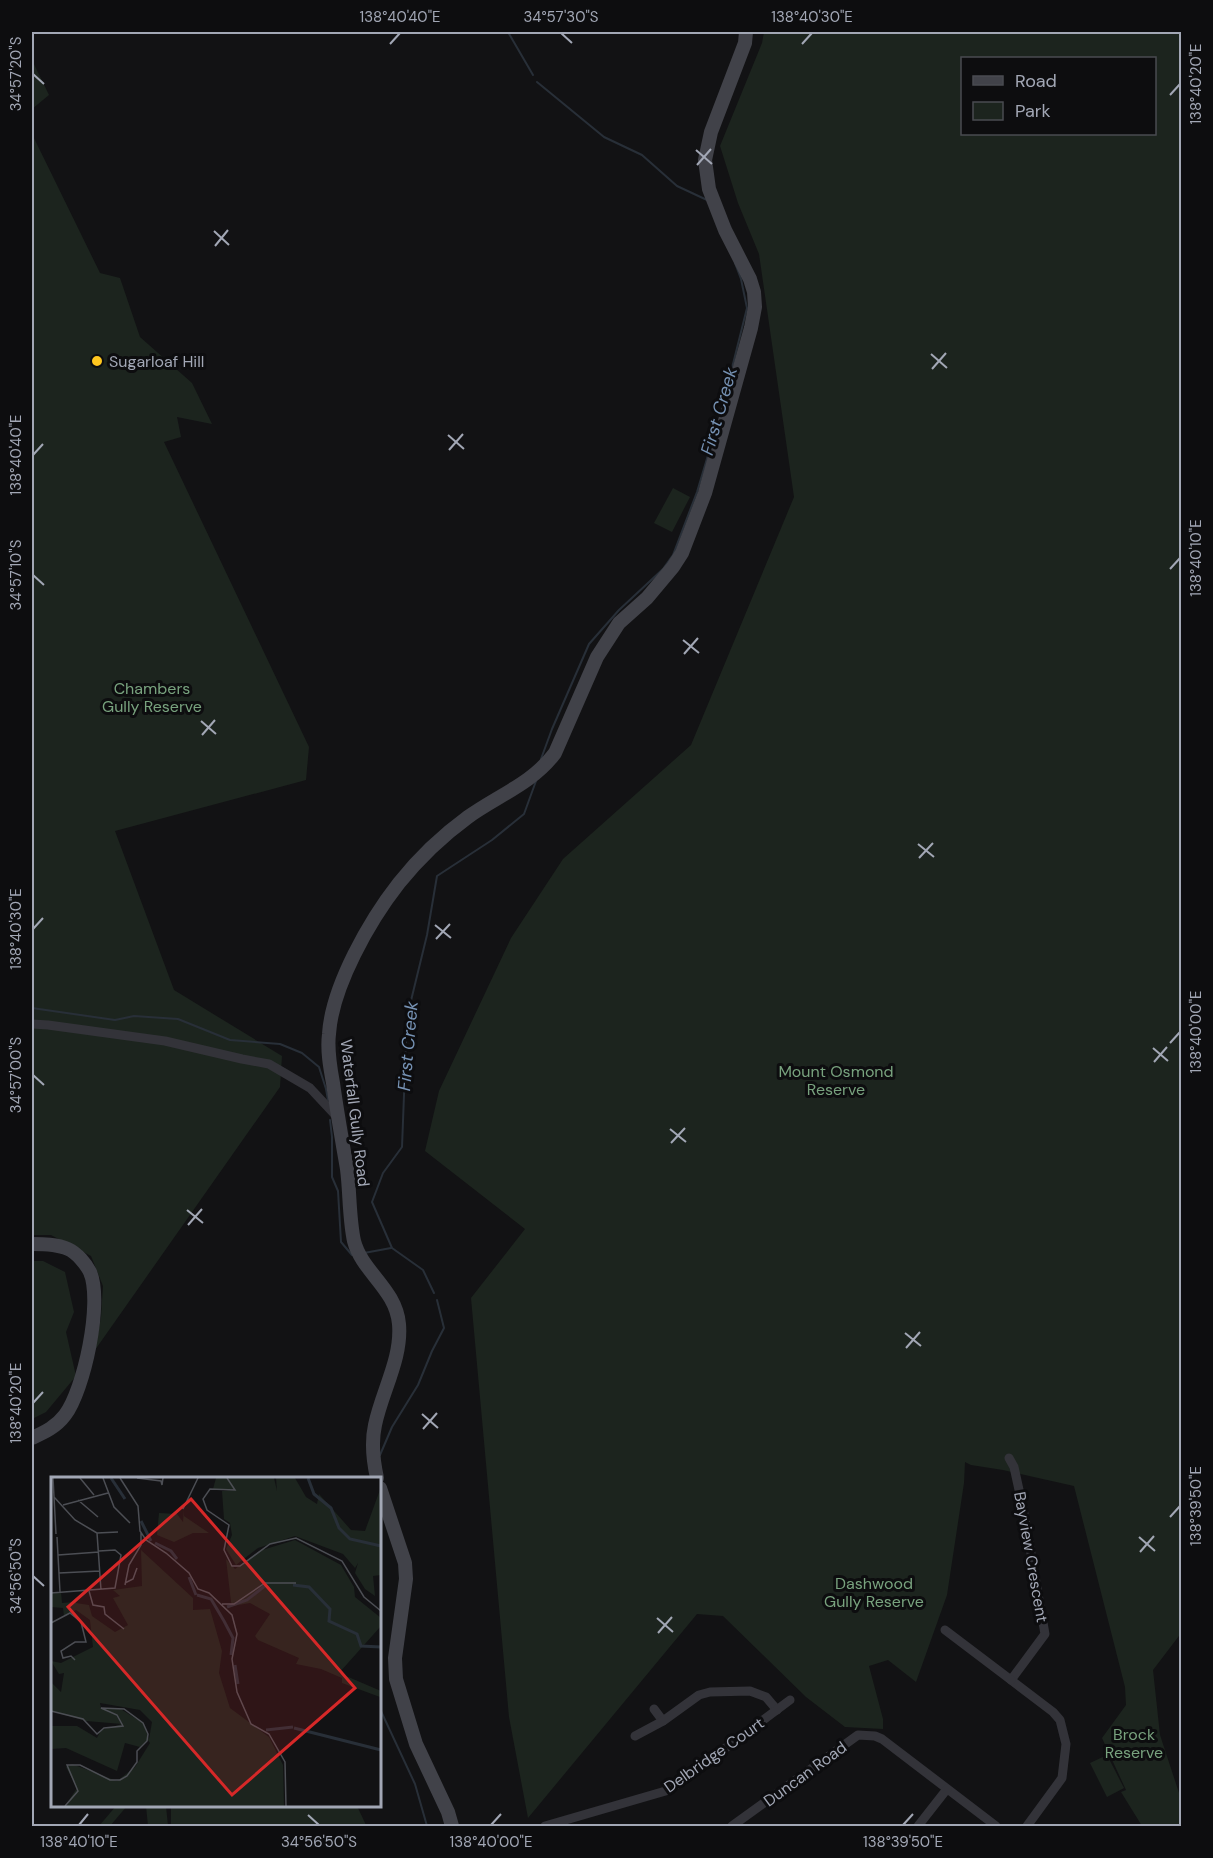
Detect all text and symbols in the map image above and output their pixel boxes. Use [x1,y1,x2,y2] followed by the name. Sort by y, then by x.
[360,7,440,27] text: 138°40'40"E
[523,7,599,27] text: 34°57'30"S
[771,7,853,27] text: 138°40'30"E
[6,36,26,111] text: 34°57'20"S
[1186,43,1206,125] text: 138°40'20"E
[961,57,1156,135] legend
[1015,69,1057,93] text: Road
[1015,99,1051,123] text: Park
[109,351,204,372] place label: Sugarloaf Hill
[90,354,104,368] marker: Sugarloaf Hill
[695,363,743,458] water label: First Creek
[6,415,26,495] text: 138°40'40"E
[1186,519,1206,597] text: 138°40'10"E
[6,539,26,610] text: 34°57'10"S
[102,678,202,717] park label: Chambers Gully Reserve
[6,888,26,970] text: 138°40'30"E
[1186,991,1206,1073] text: 138°40'00"E
[392,999,424,1092] water label: First Creek
[6,1036,26,1113] text: 34°57'00"S
[336,1038,374,1188] street label: Waterfall Gully Road
[778,1061,894,1100] park label: Mount Osmond Reserve
[6,1362,26,1444] text: 138°40'20"E
[1186,1466,1206,1546] text: 138°39'50"E
[51,1477,381,1807] inset map
[1009,1490,1053,1624] street label: Bayview Crescent
[6,1538,26,1614] text: 34°56'50"S
[824,1573,924,1612] park label: Dashwood Gully Reserve
[660,1713,768,1797] street label: Delbridge Court
[1105,1724,1163,1763] park label: Brock Reserve
[759,1737,851,1811] street label: Duncan Road
[40,1832,118,1852] text: 138°40'10"E
[281,1832,357,1852] text: 34°56'50"S
[450,1832,532,1852] text: 138°40'00"E
[863,1832,943,1852] text: 138°39'50"E

